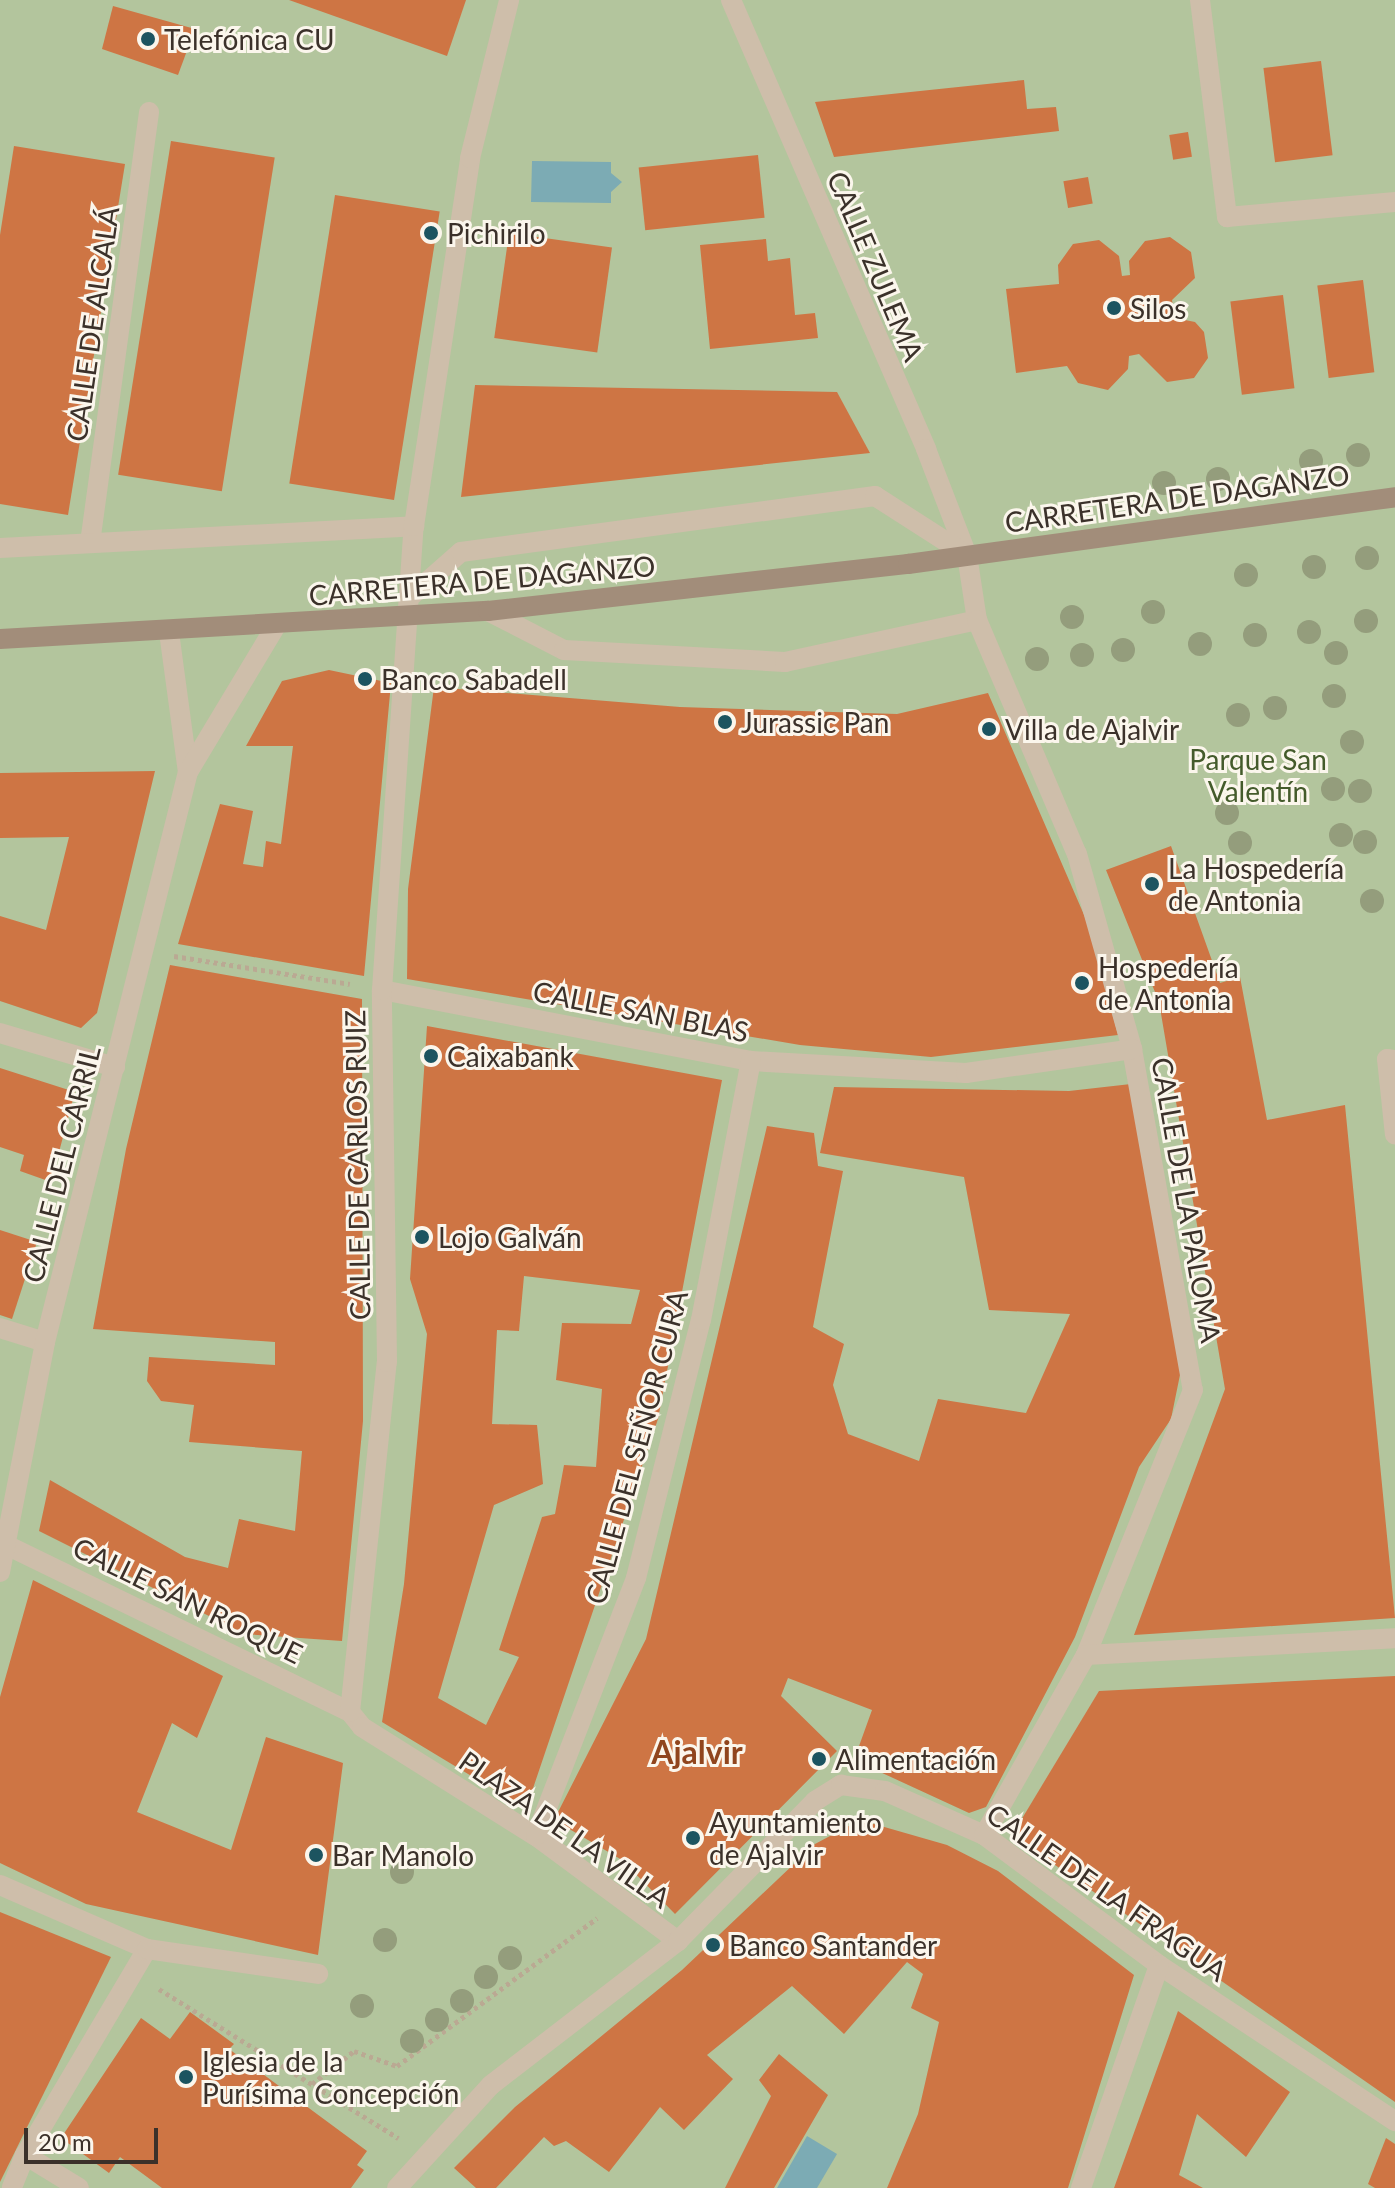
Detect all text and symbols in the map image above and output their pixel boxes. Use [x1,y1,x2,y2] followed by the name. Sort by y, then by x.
[164,22,334,56] place label: Telefónica CU
[139,30,157,48] marker: Telefónica CU
[821,166,931,366] street label: CALLE ZULEMA
[59,204,125,444] street label: CALLE DE ALCALÁ
[447,216,546,250] place label: Pichirilo
[422,224,440,242] marker: Pichirilo
[1130,291,1186,325] place label: Silos
[1105,299,1123,317] marker: Silos
[1002,457,1352,539] street label: CARRETERA DE DAGANZO
[307,548,657,612] street label: CARRETERA DE DAGANZO
[381,662,567,696] place label: Banco Sabadell
[356,670,374,688] marker: Banco Sabadell
[741,705,889,739] place label: Jurassic Pan
[1005,712,1180,746] place label: Villa de Ajalvir
[716,713,734,731] marker: Jurassic Pan
[980,720,998,738] marker: Villa de Ajalvir
[1189,742,1327,808] park label: Parque San Valentín
[1168,851,1344,917] place label: La Hospedería de Antonia
[1143,875,1161,893] marker: La Hospedería de Antonia
[1098,950,1239,1016] place label: Hospedería de Antonia
[530,974,752,1048] street label: CALLE SAN BLAS
[1073,974,1091,992] marker: Hospedería de Antonia
[337,1009,377,1321] street label: CALLE DE CARLOS RUIZ
[447,1039,574,1073] place label: Caixabank
[15,1042,107,1286] street label: CALLE DEL CARRIL
[422,1047,440,1065] marker: Caixabank
[1145,1054,1229,1346] street label: CALLE DE LA PALOMA
[438,1220,582,1254] place label: Lojo Galván
[413,1228,431,1246] marker: Lojo Galván
[578,1286,694,1608] street label: CALLE DEL SEÑOR CURA
[68,1530,308,1670] street label: CALLE SAN ROQUE
[651,1733,743,1771] district label: Ajalvir
[835,1742,996,1776] place label: Alimentación
[452,1743,678,1915] street label: PLAZA DE LA VILLA
[810,1750,828,1768] marker: Alimentación
[980,1796,1234,1988] street label: CALLE DE LA FRAGUA
[709,1805,882,1871] place label: Ayuntamiento de Ajalvir
[684,1829,702,1847] marker: Ayuntamiento de Ajalvir
[332,1838,475,1872] place label: Bar Manolo
[307,1846,325,1864] marker: Bar Manolo
[729,1928,937,1962] place label: Banco Santander
[704,1936,722,1954] marker: Banco Santander
[202,2044,459,2110] place label: Iglesia de la Purísima Concepción
[177,2068,195,2086] marker: Iglesia de la Purísima Concepción
[28,2112,162,2162] scale bar
[38,2127,92,2156] text: 20 m

